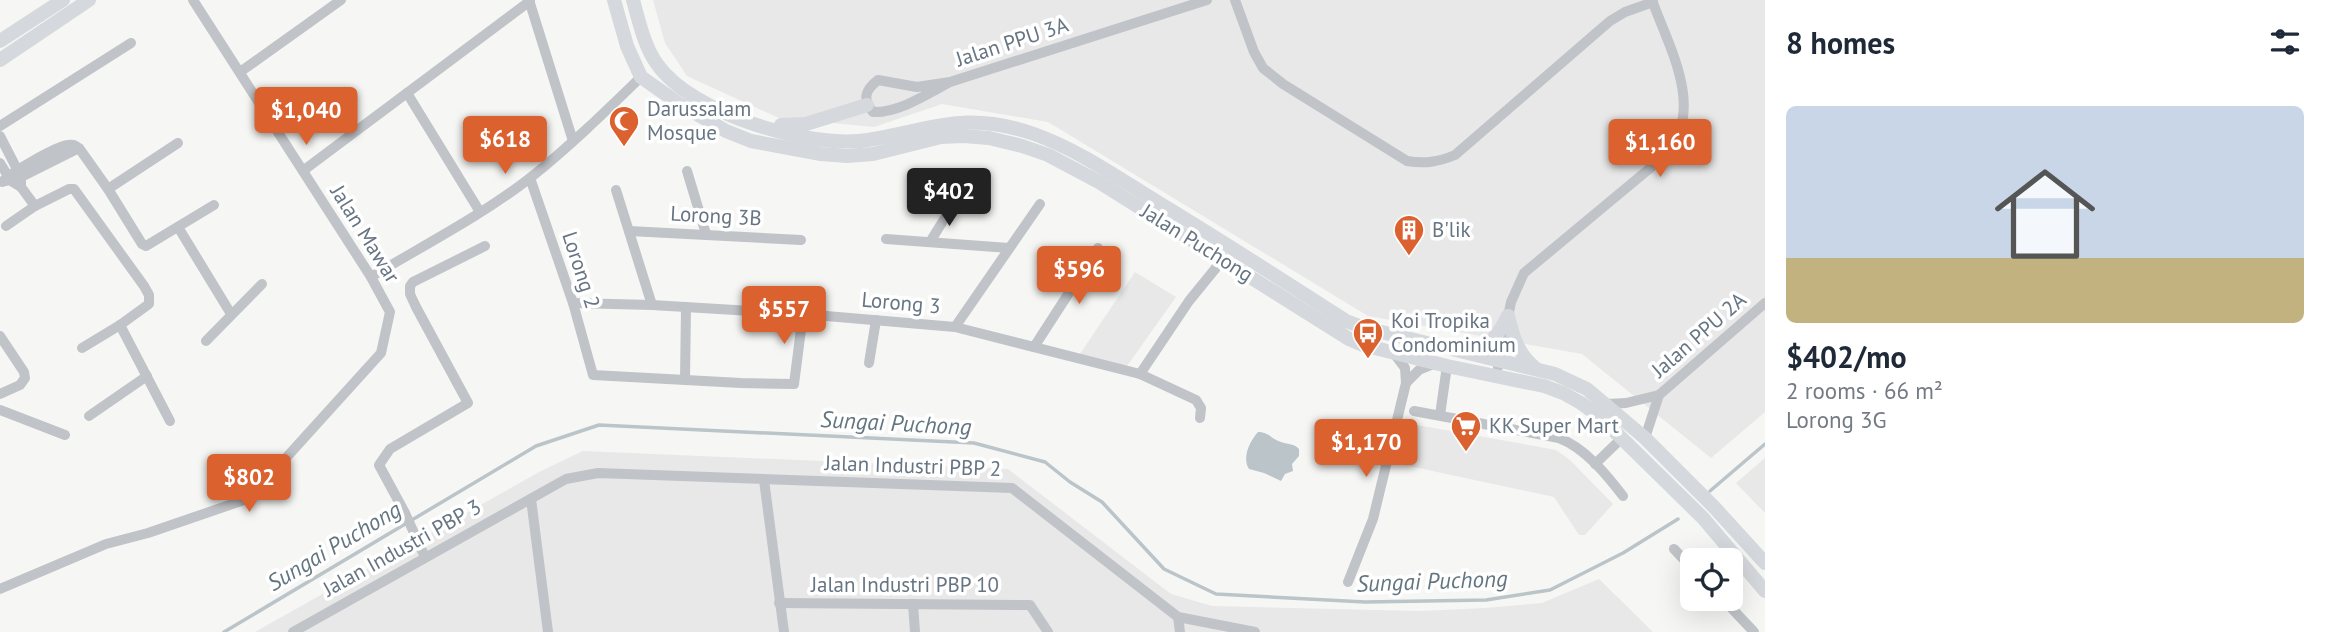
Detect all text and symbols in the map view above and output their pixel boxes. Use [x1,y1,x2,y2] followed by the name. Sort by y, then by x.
[951,10,1072,73] street label: Jalan PPU 3A
[1786,23,1895,62] text: 8 homes
[2266,23,2304,61] icon: filters
[249,88,363,147] pin: $1,040
[270,95,342,124] text: $1,040
[647,95,751,146] place label: Darussalam Mosque
[607,104,641,148] mosque icon: Darussalam Mosque
[464,116,546,176] pin: $618
[1603,120,1717,179] pin: $1,160
[479,124,531,153] text: $618
[1624,127,1696,156] text: $1,160
[1982,151,2108,277] icon: home
[908,168,990,228] pin: $402
[923,176,975,205] text: $402
[324,179,406,288] street label: Jalan Mawar
[1135,197,1258,288] street label: Jalan Puchong
[670,200,762,231] street label: Lorong 3B
[1392,213,1426,257] building icon: B'lik
[1432,216,1471,243] place label: B'lik
[556,228,607,312] street label: Lorong 2
[1038,246,1120,306] pin: $596
[1053,254,1105,283] text: $596
[743,286,825,346] pin: $557
[860,286,942,319] street label: Lorong 3
[1645,286,1752,384] street label: Jalan PPU 2A
[758,294,810,323] text: $557
[1391,307,1516,358] place label: Koi Tropika Condominium
[1351,316,1385,360] bus stop icon: Koi Tropika Condominium
[1786,337,1907,376] text: $402/mo
[1786,376,1943,405] text: 2 rooms · 66 m²
[820,404,973,441] water label: Sungai Puchong
[1786,405,1887,434] text: Lorong 3G
[1449,409,1483,453] supermarket icon: KK Super Mart
[1489,412,1619,439] place label: KK Super Mart
[1309,420,1423,479] pin: $1,170
[1330,427,1402,456] text: $1,170
[823,449,1002,482] street label: Jalan Industri PBP 2
[208,454,290,514] pin: $802
[223,462,275,491] text: $802
[317,493,486,603] street label: Jalan Industri PBP 3
[261,494,406,597] water label: Sungai Puchong
[1680,548,1743,611] map controls
[1680,548,1743,611] button: locate
[1356,563,1508,598] water label: Sungai Puchong
[810,571,999,598] street label: Jalan Industri PBP 10

